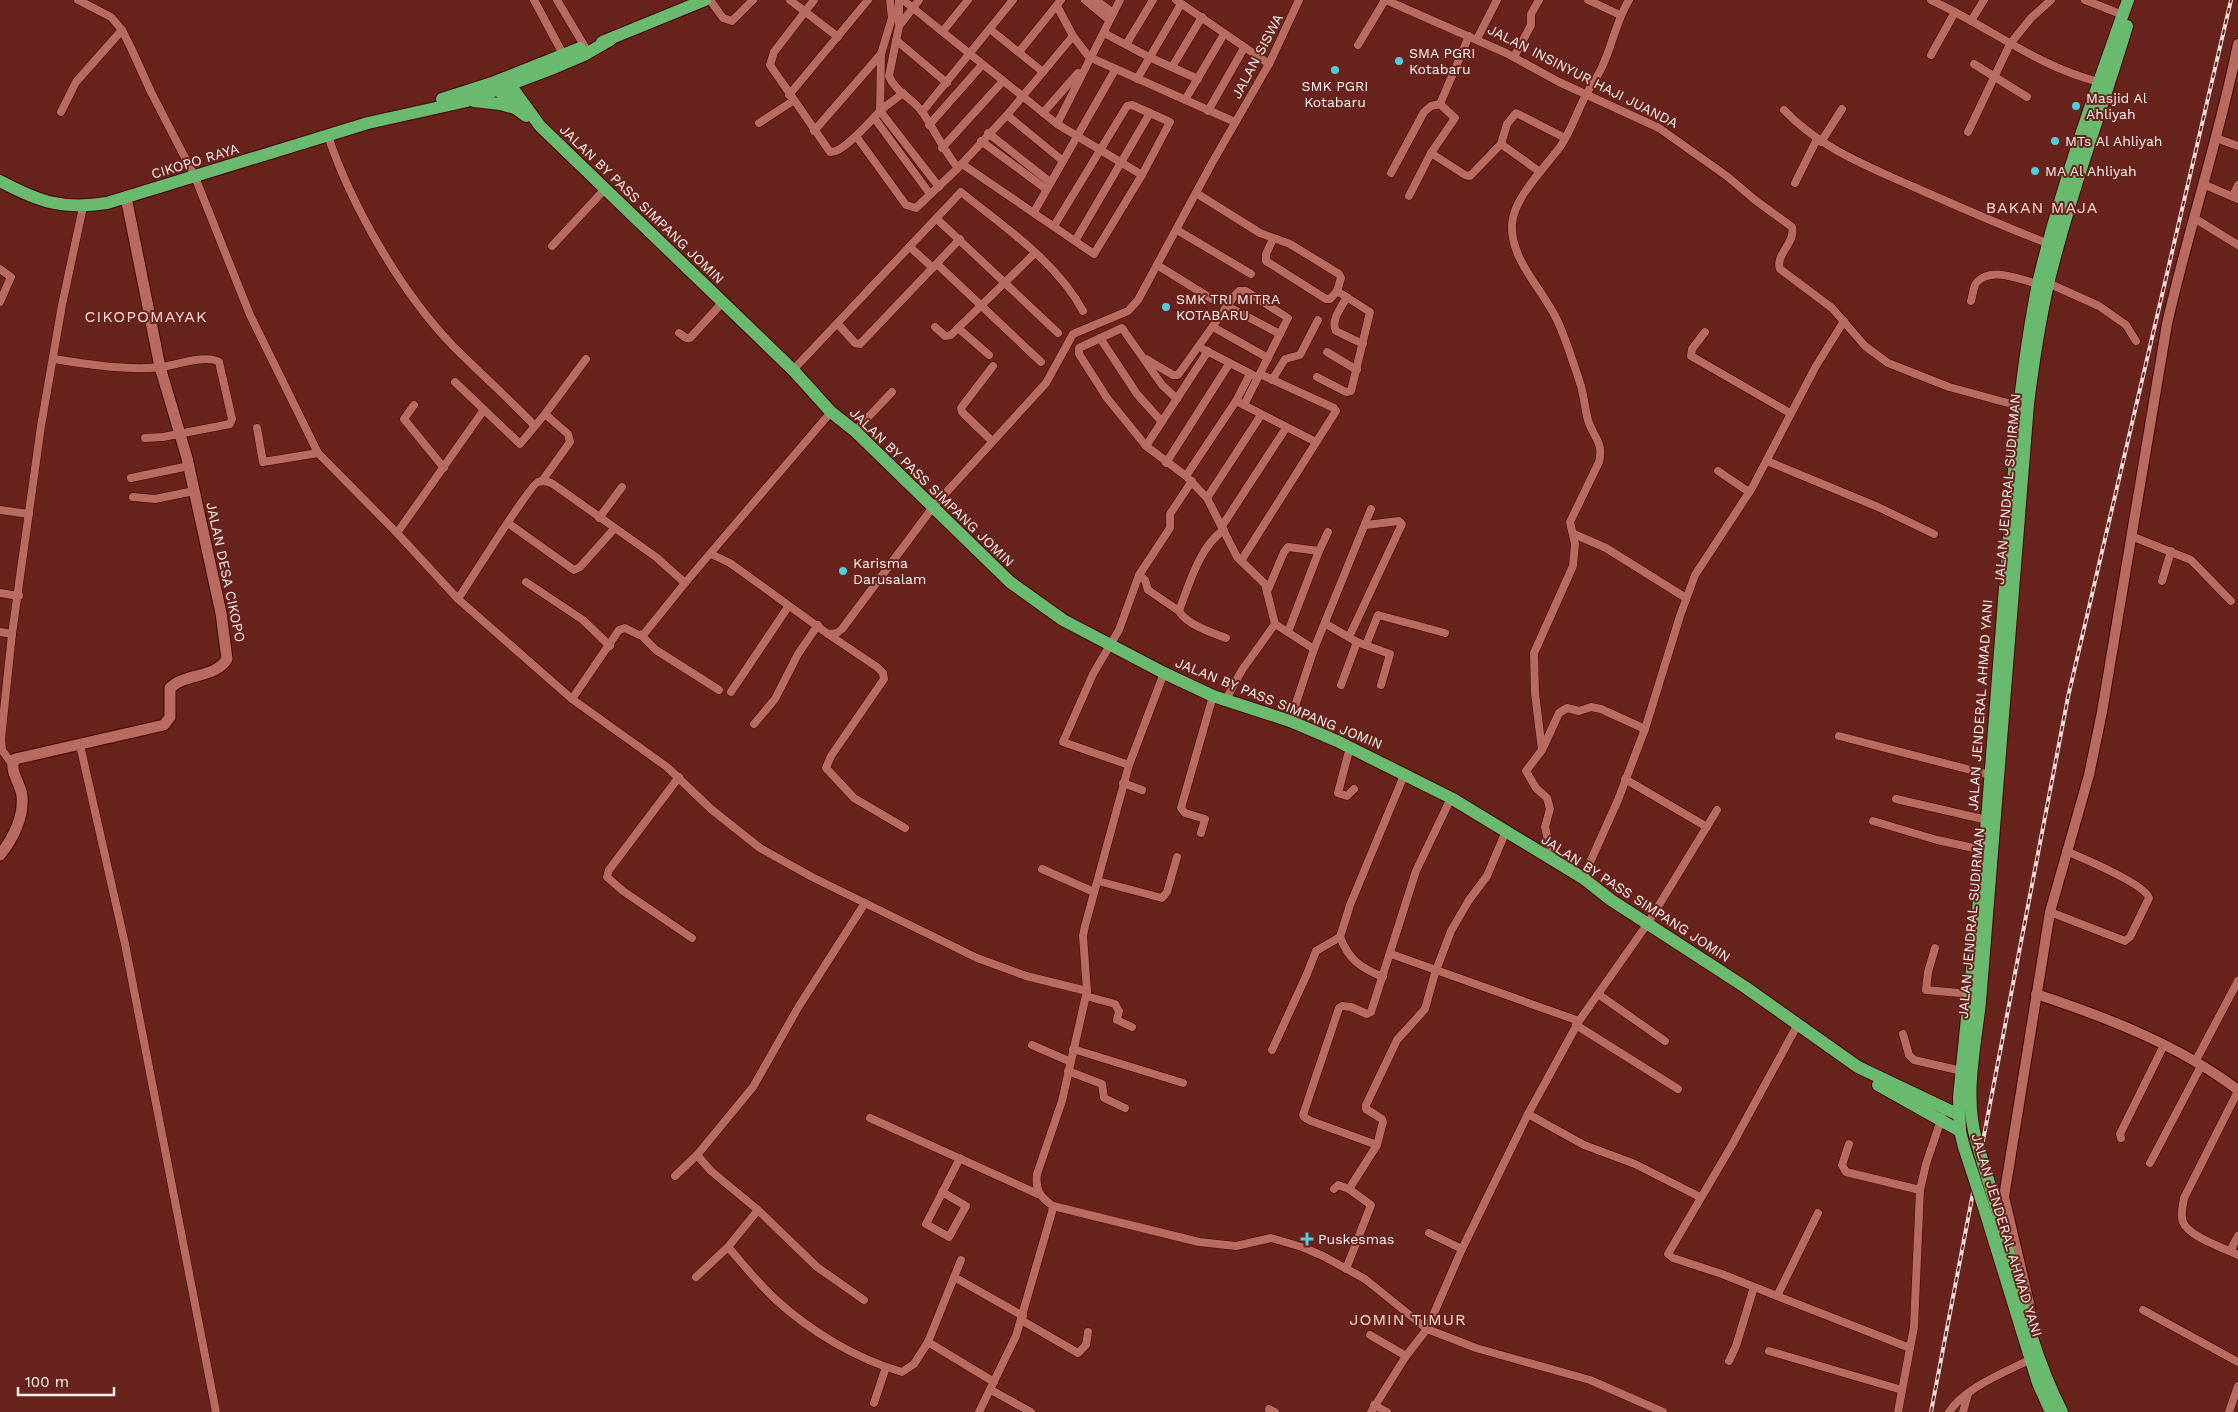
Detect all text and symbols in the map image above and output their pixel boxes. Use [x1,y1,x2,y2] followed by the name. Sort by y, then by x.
[1228,11,1286,101] street label: JALAN SISWA
[1485,21,1681,131] street label: JALAN INSINYUR HAJI JUANDA
[1409,45,1476,77] place label: SMA PGRI Kotabaru
[1393,55,1405,67] marker: SMA PGRI Kotabaru
[1329,64,1341,76] marker: SMK PGRI Kotabaru
[1302,78,1368,110] place label: SMK PGRI Kotabaru
[2086,90,2148,122] place label: Masjid Al Ahliyah
[2070,100,2082,112] marker: Masjid Al Ahliyah
[557,121,727,287] street label: JALAN BY PASS SIMPANG JOMIN
[2065,133,2162,149] place label: MTs Al Ahliyah
[2049,135,2061,147] marker: MTs Al Ahliyah
[149,140,241,182] street label: CIKOPO RAYA
[2045,163,2137,179] place label: MA Al Ahliyah
[2029,165,2041,177] marker: MA Al Ahliyah
[1986,198,2098,217] district label: BAKAN MAJA
[1176,291,1280,323] place label: SMK TRI MITRA KOTABARU
[1160,301,1172,313] marker: SMK TRI MITRA KOTABARU
[85,307,207,326] district label: CIKOPOMAYAK
[1991,393,2023,585] street label: JALAN JENDRAL SUDIRMAN
[847,404,1017,570] street label: JALAN BY PASS SIMPANG JOMIN
[203,500,249,644] street label: JALAN DESA CIKOPO
[853,555,926,587] place label: Karisma Darusalam
[837,565,849,577] marker: Karisma Darusalam
[1965,599,1995,811] street label: JALAN JENDERAL AHMAD YANI
[1173,654,1385,752] street label: JALAN BY PASS SIMPANG JOMIN
[1955,827,1987,1019] street label: JALAN JENDRAL SUDIRMAN
[1539,831,1733,965] street label: JALAN BY PASS SIMPANG JOMIN
[1968,1131,2046,1339] street label: JALAN JENDERAL AHMAD YANI
[1318,1231,1394,1247] place label: Puskesmas
[1300,1232,1314,1246] marker: Puskesmas
[1349,1310,1467,1329] district label: JOMIN TIMUR
[18,1364,114,1396] scale bar
[25,1373,69,1391] text: 100 m

